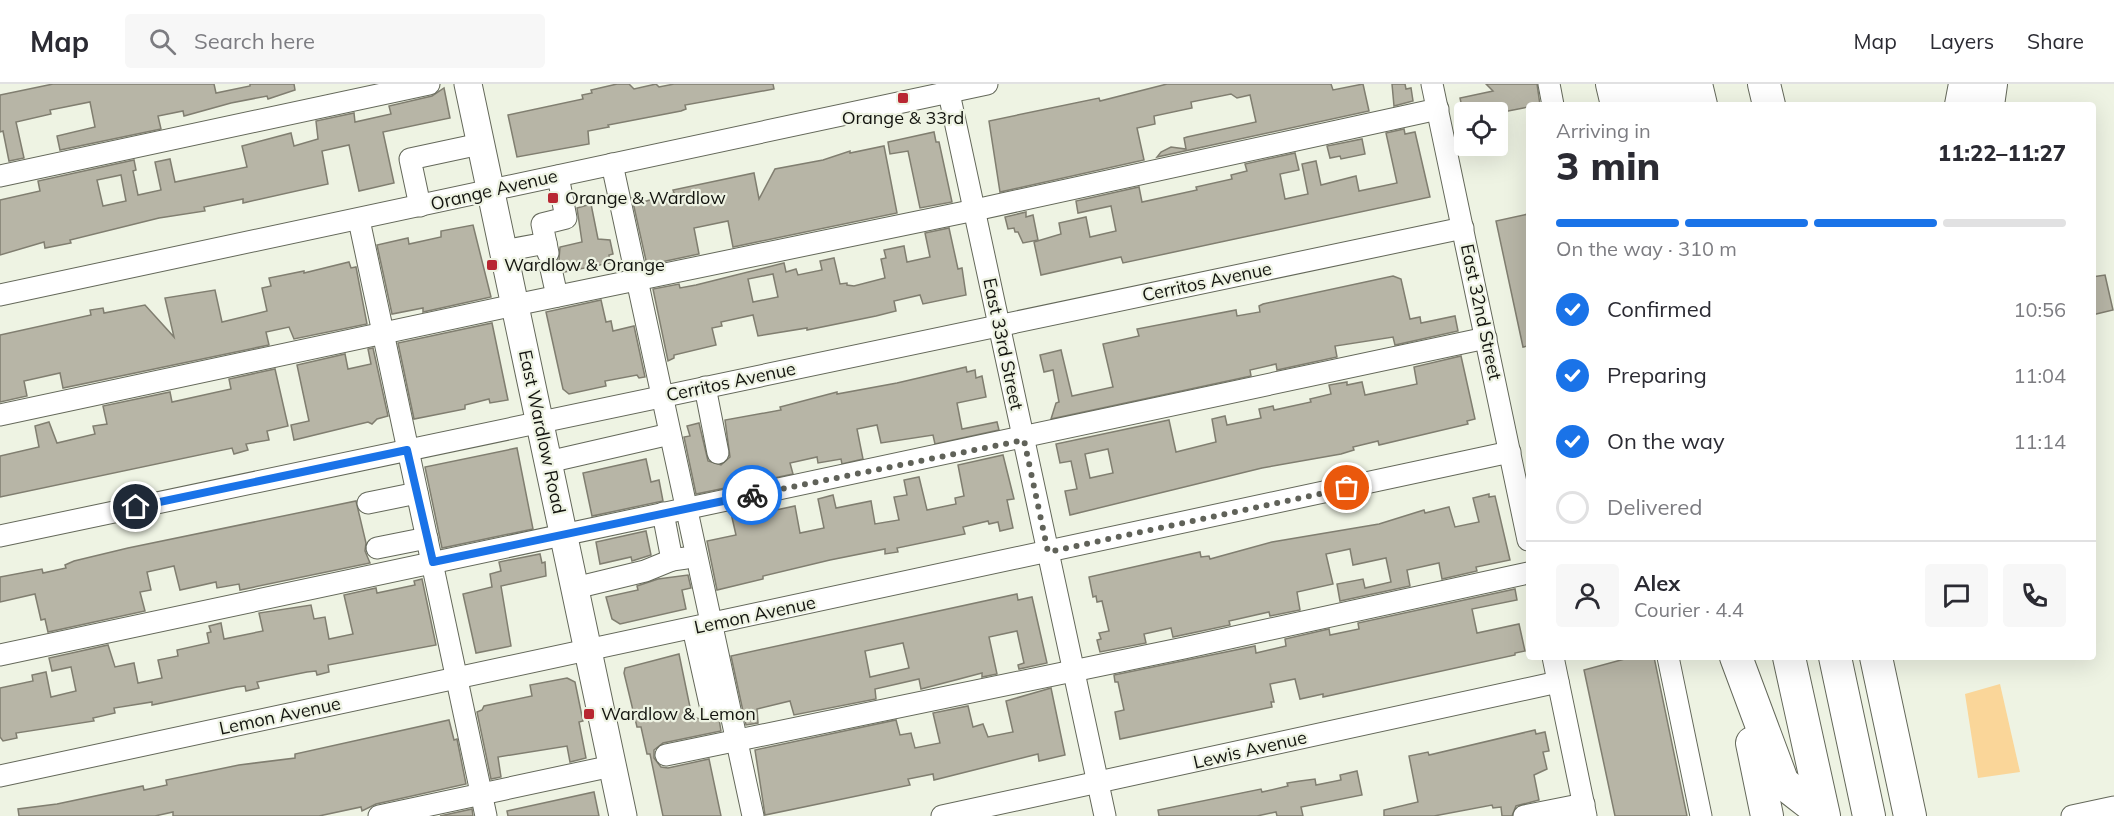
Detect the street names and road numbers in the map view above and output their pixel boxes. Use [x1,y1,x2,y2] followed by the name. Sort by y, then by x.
[428,164,560,215] street label: Orange Avenue
[1456,242,1507,382] street label: East 32nd Street
[1140,257,1274,306] street label: Cerritos Avenue
[978,276,1029,412] street label: East 33rd Street
[514,348,571,516] street label: East Wardlow Road
[664,357,798,406] street label: Cerritos Avenue
[692,590,818,639] street label: Lemon Avenue
[217,691,343,740] street label: Lemon Avenue
[1191,725,1309,774] street label: Lewis Avenue

